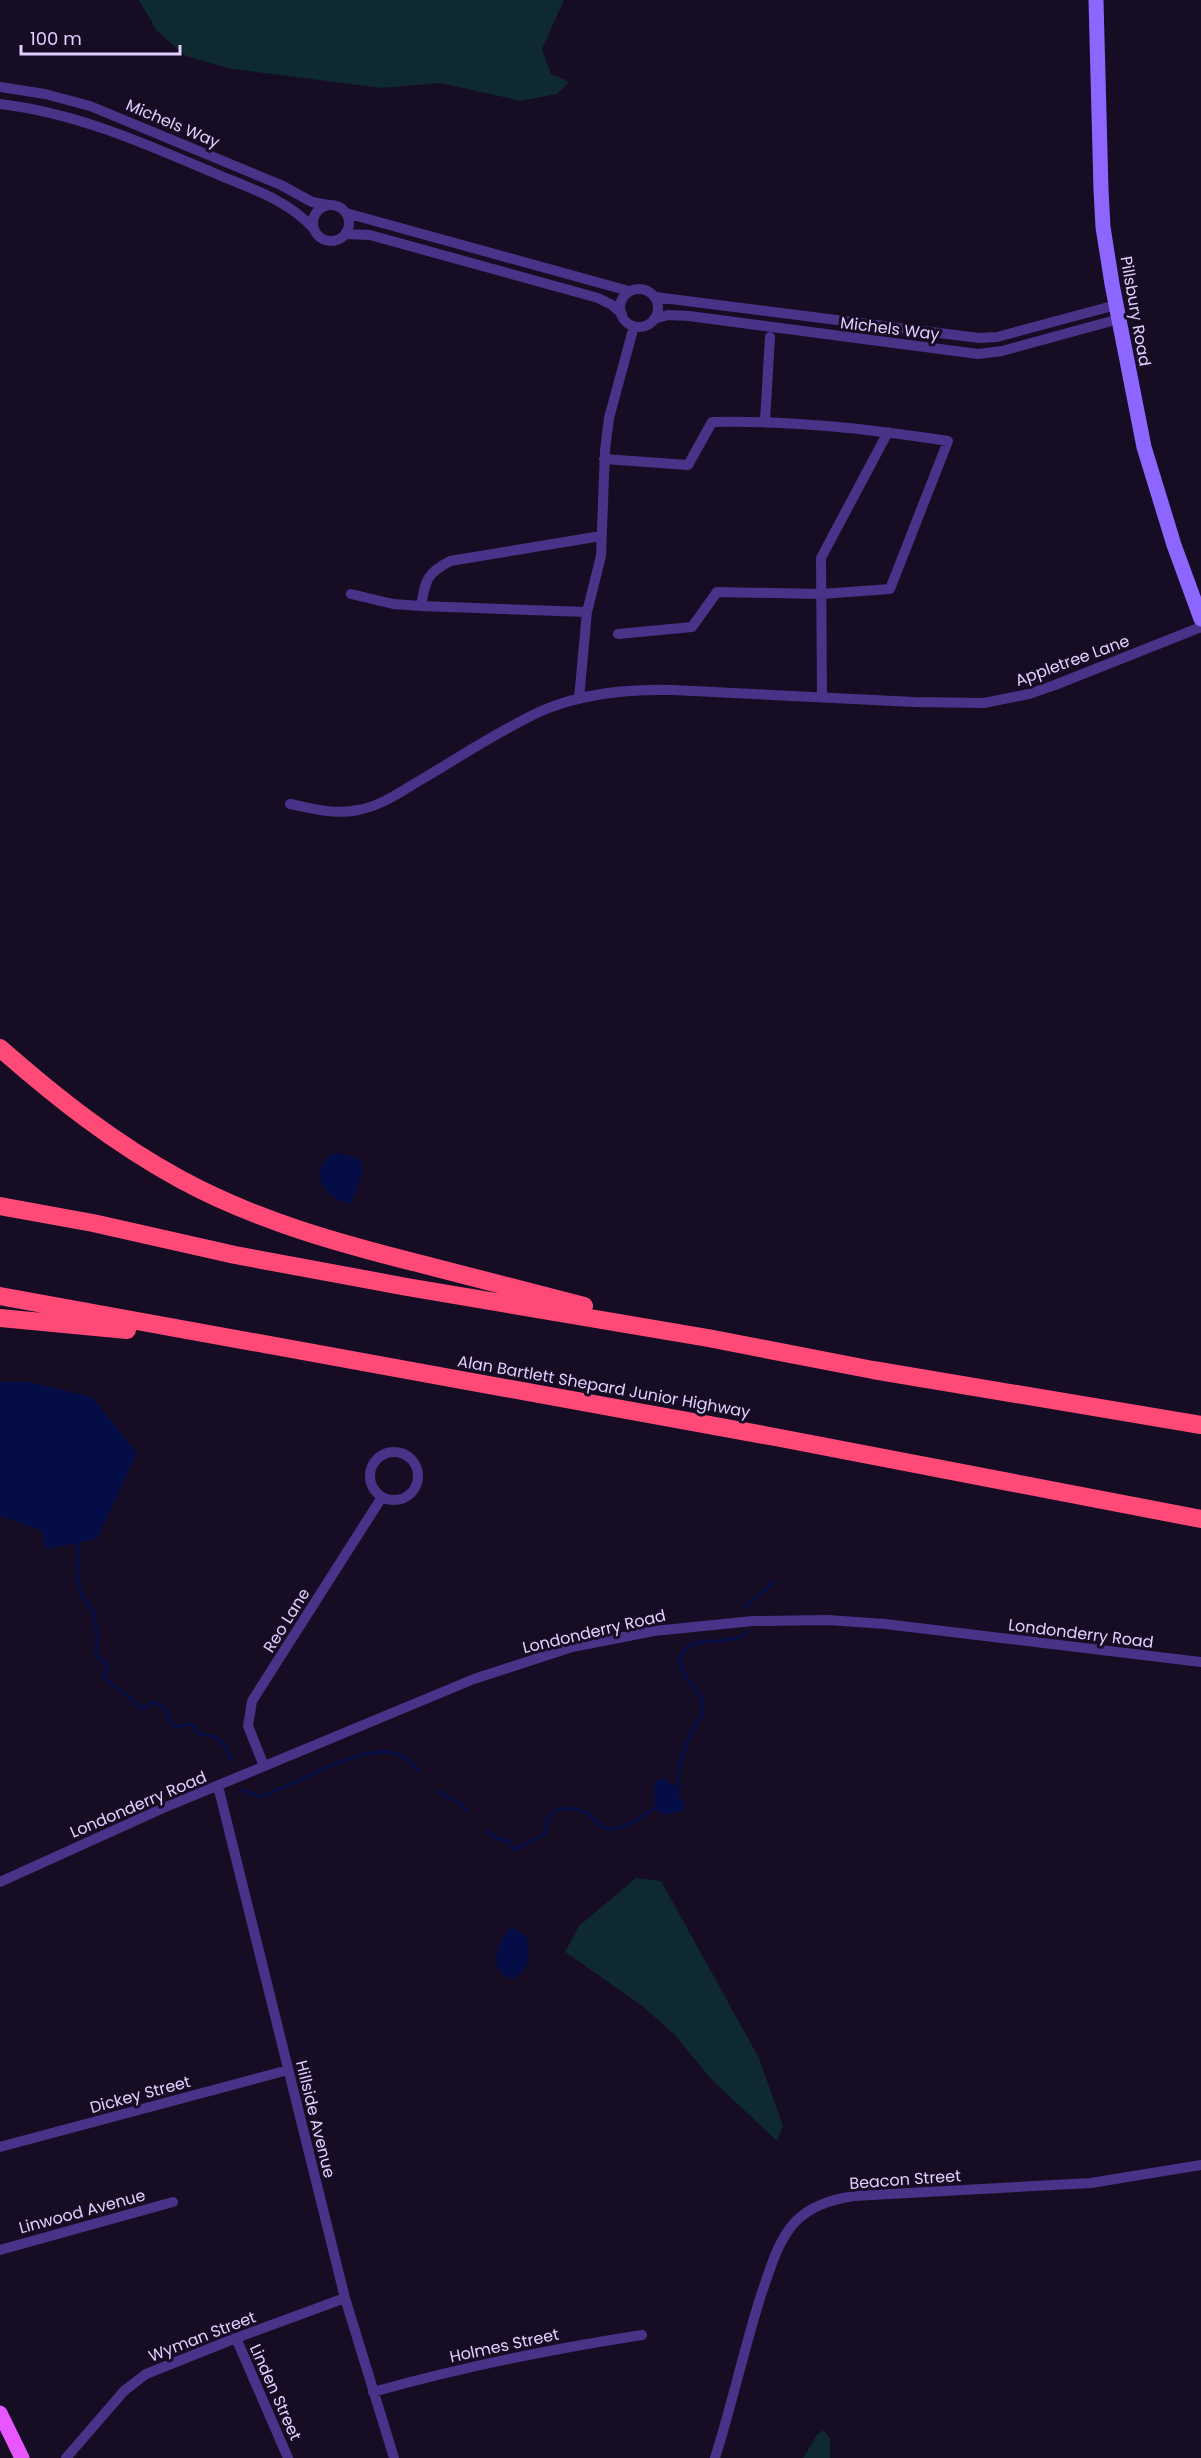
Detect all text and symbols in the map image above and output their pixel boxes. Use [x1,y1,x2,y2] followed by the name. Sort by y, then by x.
[21,18,180,56] scale bar
[30,26,82,51] text: 100 m
[122,93,223,154] street label: Michels Way
[1115,254,1157,368] street label: Pillsbury Road
[839,311,941,346] street label: Michels Way
[1012,629,1133,692] street label: Appletree Lane
[456,1349,752,1424] street label: Alan Bartlett Shepard Junior Highway
[258,1584,315,1657] street label: Reo Lane
[520,1604,668,1659] street label: Londonderry Road
[1007,1613,1155,1654] street label: Londonderry Road
[66,1765,210,1844] street label: Londonderry Road
[290,2058,341,2180] street label: Hillside Avenue
[87,2070,193,2119] street label: Dickey Street
[848,2164,962,2195] street label: Beacon Street
[16,2184,148,2239] street label: Linwood Avenue
[145,2305,259,2368] street label: Wyman Street
[447,2323,561,2368] street label: Holmes Street
[244,2340,307,2444] street label: Linden Street

